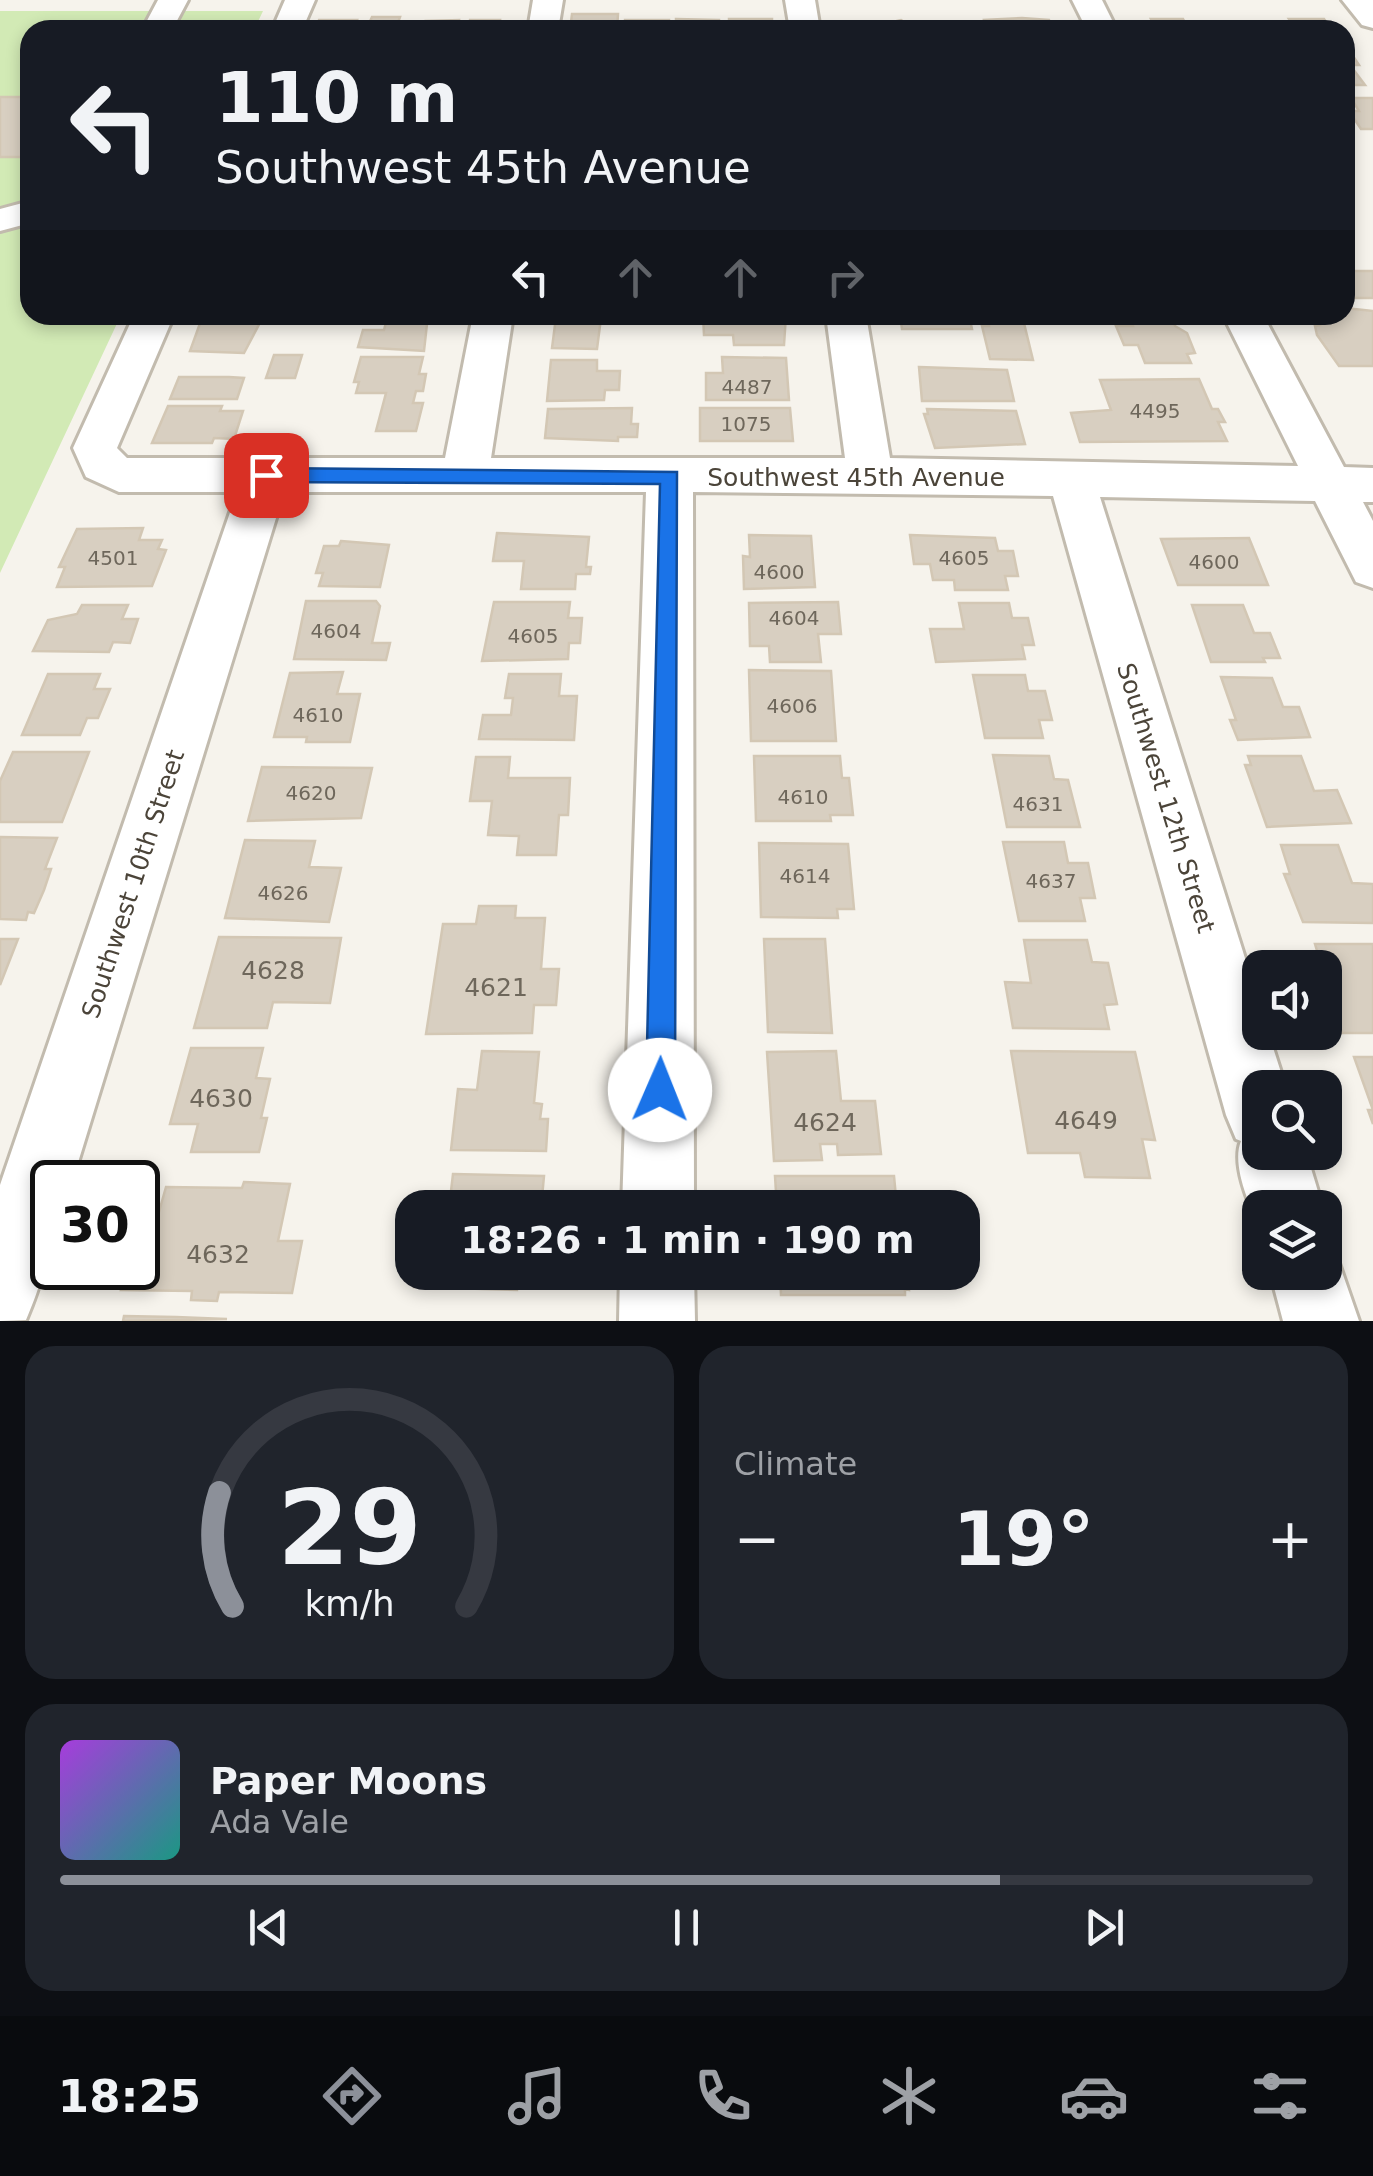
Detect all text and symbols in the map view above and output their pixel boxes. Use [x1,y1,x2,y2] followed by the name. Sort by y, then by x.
[215,57,458,139] text: 110 m
[50,60,180,190] icon: left
[215,141,751,194] text: Southwest 45th Avenue
[503,250,558,305] icon: left
[608,250,663,305] icon: ahead
[713,250,768,305] icon: ahead
[818,250,873,305] icon: right
[722,375,772,399] house number: 4487
[1130,399,1180,423] house number: 4495
[721,412,771,436] house number: 1075
[224,433,309,518] pin
[239,448,294,503] icon: arrive
[707,463,1005,492] street label: Southwest 45th Avenue
[88,546,138,570] house number: 4501
[939,546,989,570] house number: 4605
[1189,550,1239,574] house number: 4600
[754,560,804,584] house number: 4600
[769,606,819,630] house number: 4604
[311,619,361,643] house number: 4604
[508,624,558,648] house number: 4605
[1111,660,1221,937] street label: Southwest 12th Street
[767,694,817,718] house number: 4606
[293,703,343,727] house number: 4610
[76,746,190,1022] street label: Southwest 10th Street
[286,781,336,805] house number: 4620
[778,785,828,809] house number: 4610
[1013,792,1063,816] house number: 4631
[780,864,830,888] house number: 4614
[1026,869,1076,893] house number: 4637
[258,881,308,905] house number: 4626
[1242,950,1342,1290] map controls
[1242,950,1342,1050] button: sound
[241,956,305,985] house number: 4628
[464,973,528,1002] house number: 4621
[608,1038,712,1142] position arrow
[1242,1070,1342,1170] button: search
[189,1084,253,1113] house number: 4630
[1054,1106,1118,1135] house number: 4649
[793,1108,857,1137] house number: 4624
[30,1160,160,1290] speed limit sign: 30
[1242,1190,1342,1290] button: layers
[460,1218,915,1262] text: 18:26 · 1 min · 190 m
[186,1240,250,1269] house number: 4632
[734,1445,857,1483] text: Climate
[277,1467,422,1589] text: 29
[953,1495,1094,1583] text: 19°
[734,1507,780,1571] text: −
[1267,1507,1313,1571] text: +
[304,1583,395,1624] text: km/h
[210,1759,487,1803] text: Paper Moons
[210,1803,349,1841] text: Ada Vale
[241,1900,296,1955] icon: previous
[659,1900,714,1955] icon: pause
[1077,1900,1132,1955] icon: next
[317,2061,387,2131] icon: directions
[502,2061,572,2131] icon: music
[688,2061,758,2131] icon: phone
[874,2061,944,2131] icon: climate
[1059,2061,1129,2131] icon: car
[1245,2061,1315,2131] icon: filters
[58,2070,201,2123] text: 18:25

